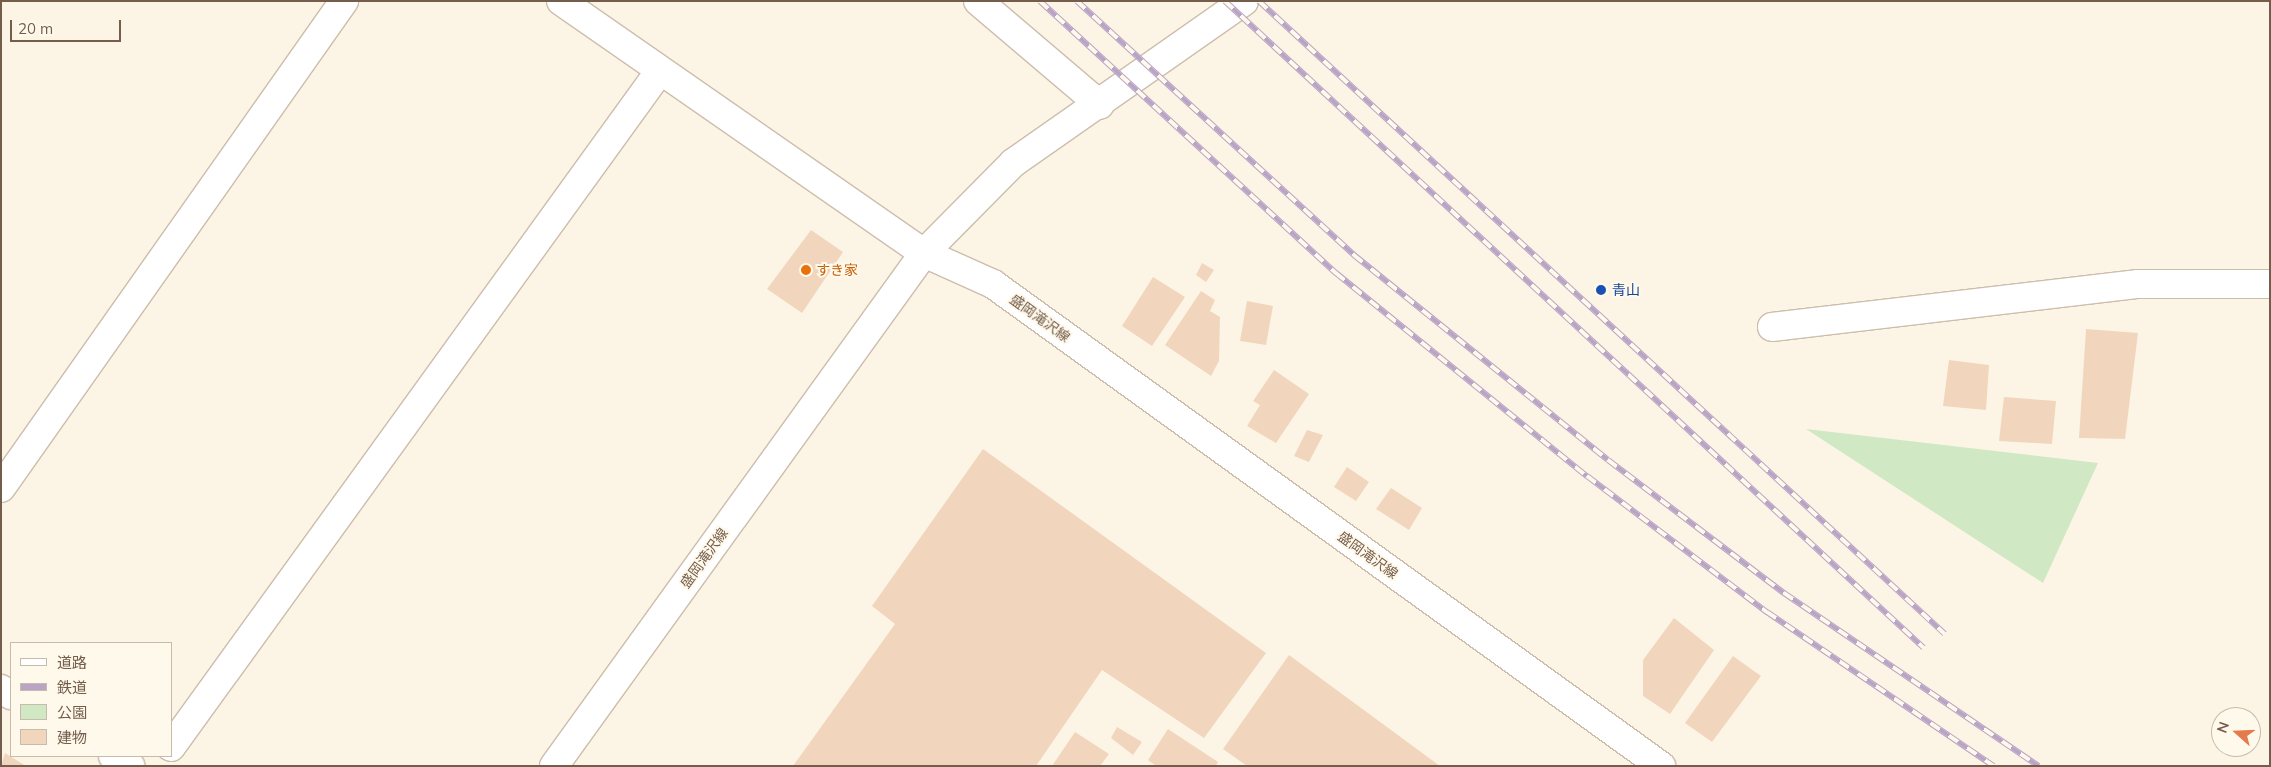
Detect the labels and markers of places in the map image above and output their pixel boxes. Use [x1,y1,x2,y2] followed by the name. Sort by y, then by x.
[816,262,858,278] place label: すき家
[800,264,812,276] marker: すき家
[1612,282,1640,298] place label: 青山
[1594,283,1608,297] marker: 青山

